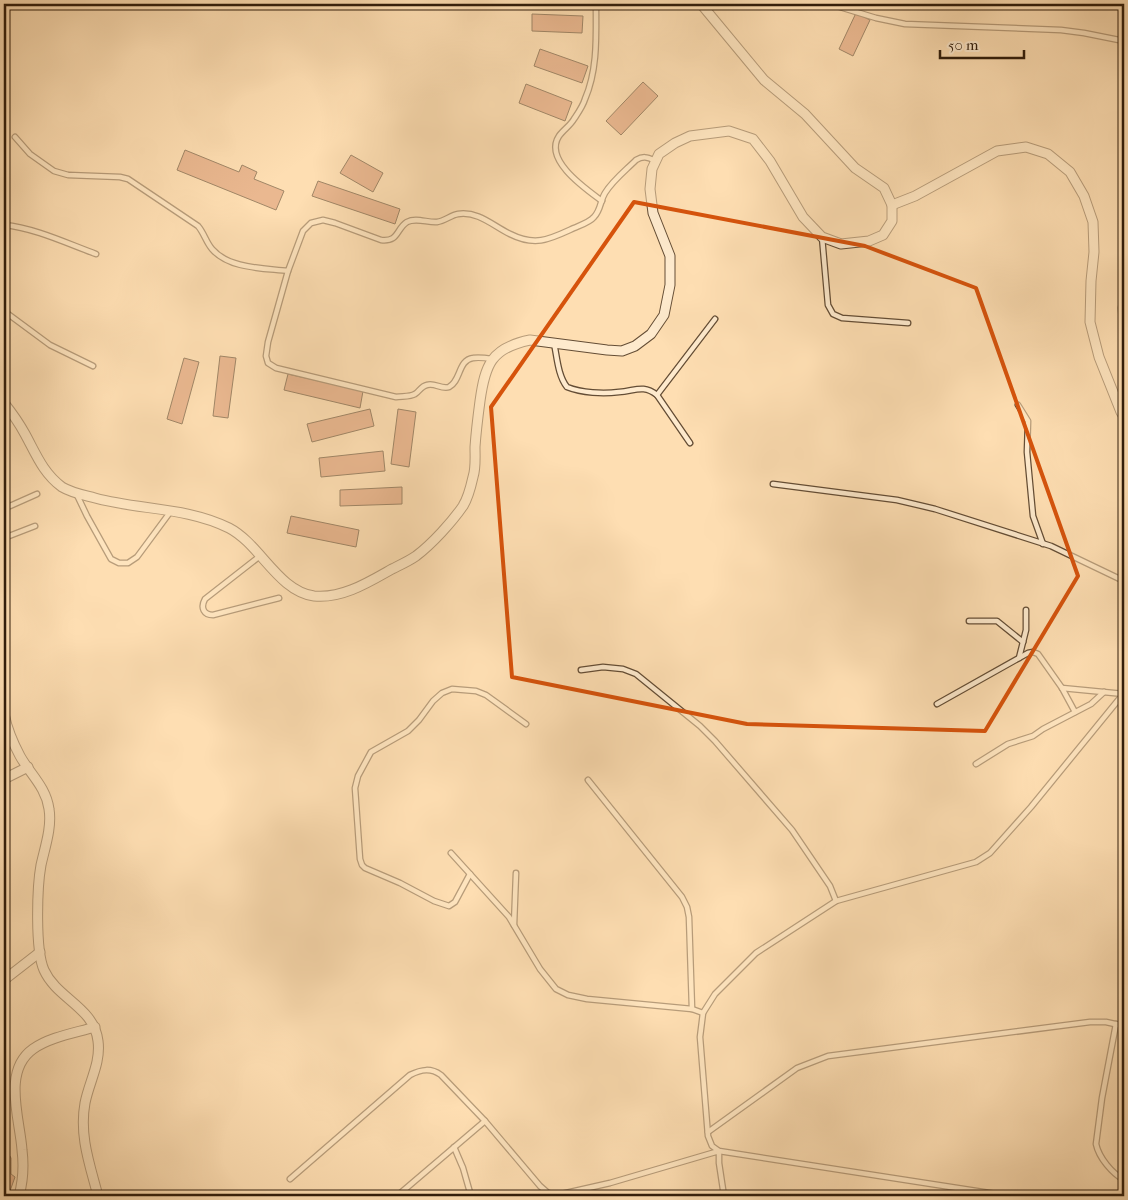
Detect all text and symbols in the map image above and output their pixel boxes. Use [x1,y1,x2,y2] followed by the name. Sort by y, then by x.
[940,28,1024,60] scale bar
[948,36,979,54] text: 50 m

